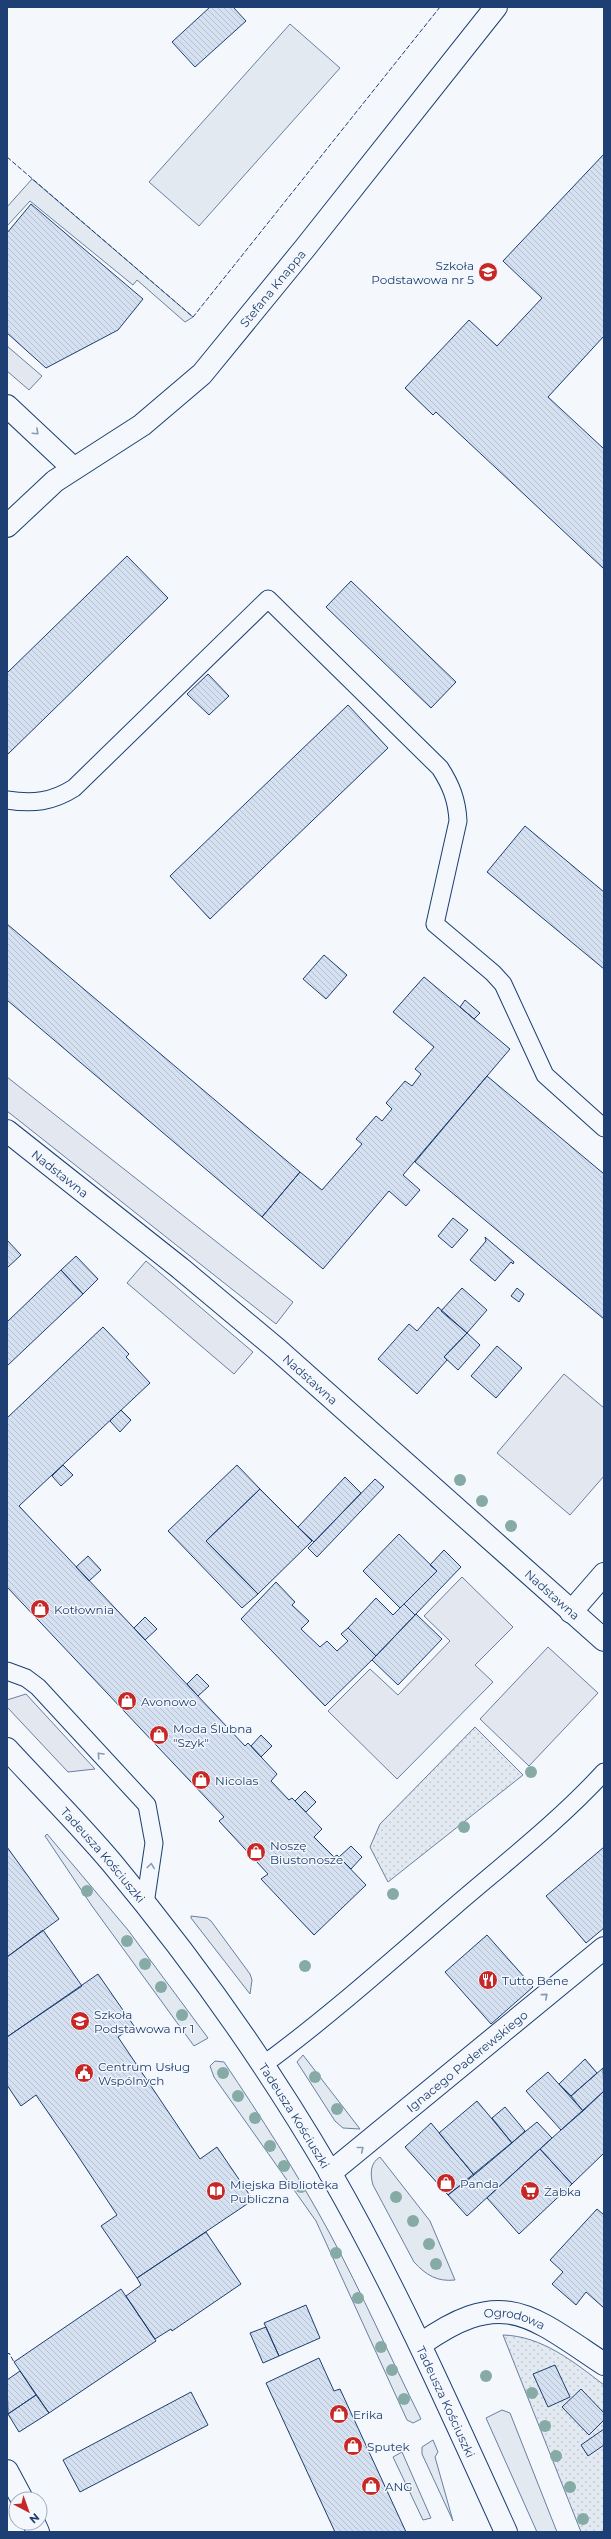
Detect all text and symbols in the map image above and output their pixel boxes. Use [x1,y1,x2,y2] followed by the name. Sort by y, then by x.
[236,246,308,330] street label: Stefana Knappa
[371,258,474,287] place label: Szkoła Podstawowa nr 5
[477,261,499,283] school or university icon: Szkoła Podstawowa nr 5
[31,428,39,435] one-way arrow
[29,1146,92,1200] street label: Nadstawna
[280,1351,341,1407] street label: Nadstawna
[522,1566,583,1623] street label: Nadstawna
[29,1598,51,1620] shop icon: Kotłownia
[54,1602,114,1617] place label: Kotłownia
[116,1690,138,1712] shop icon: Avonowo
[141,1694,197,1709] place label: Avonowo
[173,1721,252,1750] place label: Moda Ślubna "Szyk"
[148,1724,170,1746] shop icon: Moda Ślubna "Szyk"
[98,1752,105,1760] one-way arrow
[190,1769,212,1791] shop icon: Nicolas
[215,1773,258,1788] place label: Nicolas
[58,1804,149,1905] street label: Tadeusza Kościuszki
[270,1838,343,1867] place label: Noszę Biustonosze
[245,1841,267,1863] shop icon: Noszę Biustonosze
[146,1863,155,1869] one-way arrow
[477,1969,499,1991] restaurant icon: Tutto Bene
[502,1973,568,1988] place label: Tutto Bene
[541,1994,548,2001] one-way arrow
[94,2007,194,2036] place label: Szkoła Podstawowa nr 1
[403,2007,530,2115] street label: Ignacego Paderewskiego
[69,2010,91,2032] school or university icon: Szkoła Podstawowa nr 1
[98,2059,190,2088] place label: Centrum Usług Wspólnych
[256,2060,333,2171] street label: Tadeusza Kościuszki
[73,2062,95,2084] public building icon: Centrum Usług Wspólnych
[356,2147,363,2154] one-way arrow
[435,2172,457,2194] shop icon: Panda
[460,2176,499,2191] place label: Panda
[230,2177,339,2206] place label: Miejska Biblioteka Publiczna
[205,2180,227,2202] library icon: Miejska Biblioteka Publiczna
[519,2180,541,2202] supermarket icon: Żabka
[544,2184,581,2199] place label: Żabka
[483,2304,548,2332] street label: Ogrodowa
[414,2343,479,2460] street label: Tadeusza Kościuszki
[328,2403,350,2425] shop icon: Erika
[353,2407,383,2422] place label: Erika
[342,2435,364,2457] shop icon: Sputek
[367,2439,410,2454] place label: Sputek
[360,2475,382,2497] shop icon: ANG
[385,2479,413,2494] place label: ANG
[8,2491,48,2531] north arrow
[27,2510,43,2527] text: N

